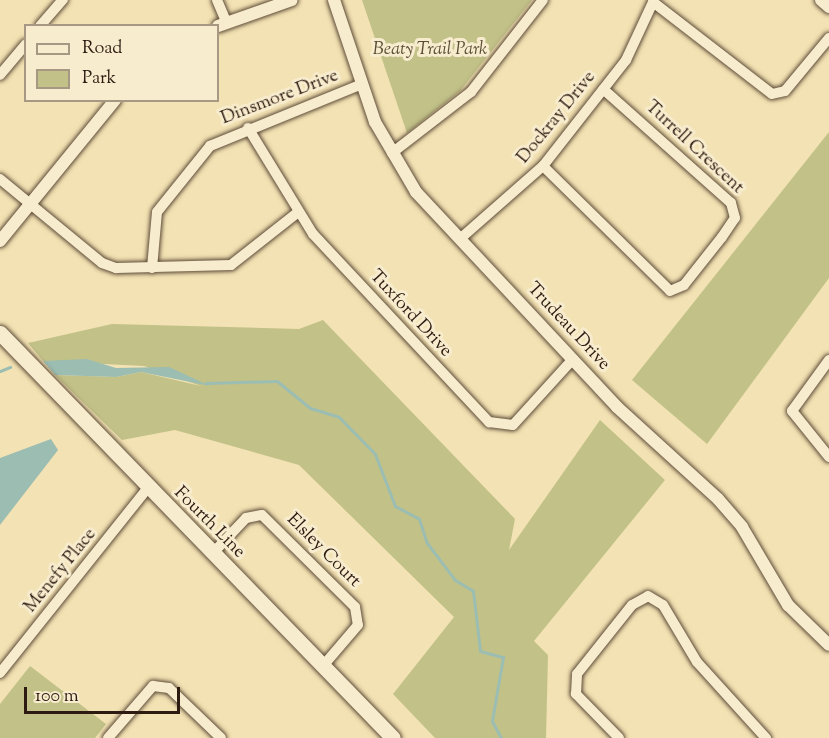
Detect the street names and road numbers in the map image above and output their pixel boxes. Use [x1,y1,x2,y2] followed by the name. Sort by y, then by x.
[218,66,342,130] street label: Dinsmore Drive
[513,67,601,169] street label: Dockray Drive
[640,97,748,199] street label: Turrell Crescent
[364,266,456,362] street label: Tuxford Drive
[522,279,614,375] street label: Trudeau Drive
[169,483,249,563] street label: Fourth Line
[281,509,365,593] street label: Elsley Court
[20,524,102,618] street label: Menefy Place

